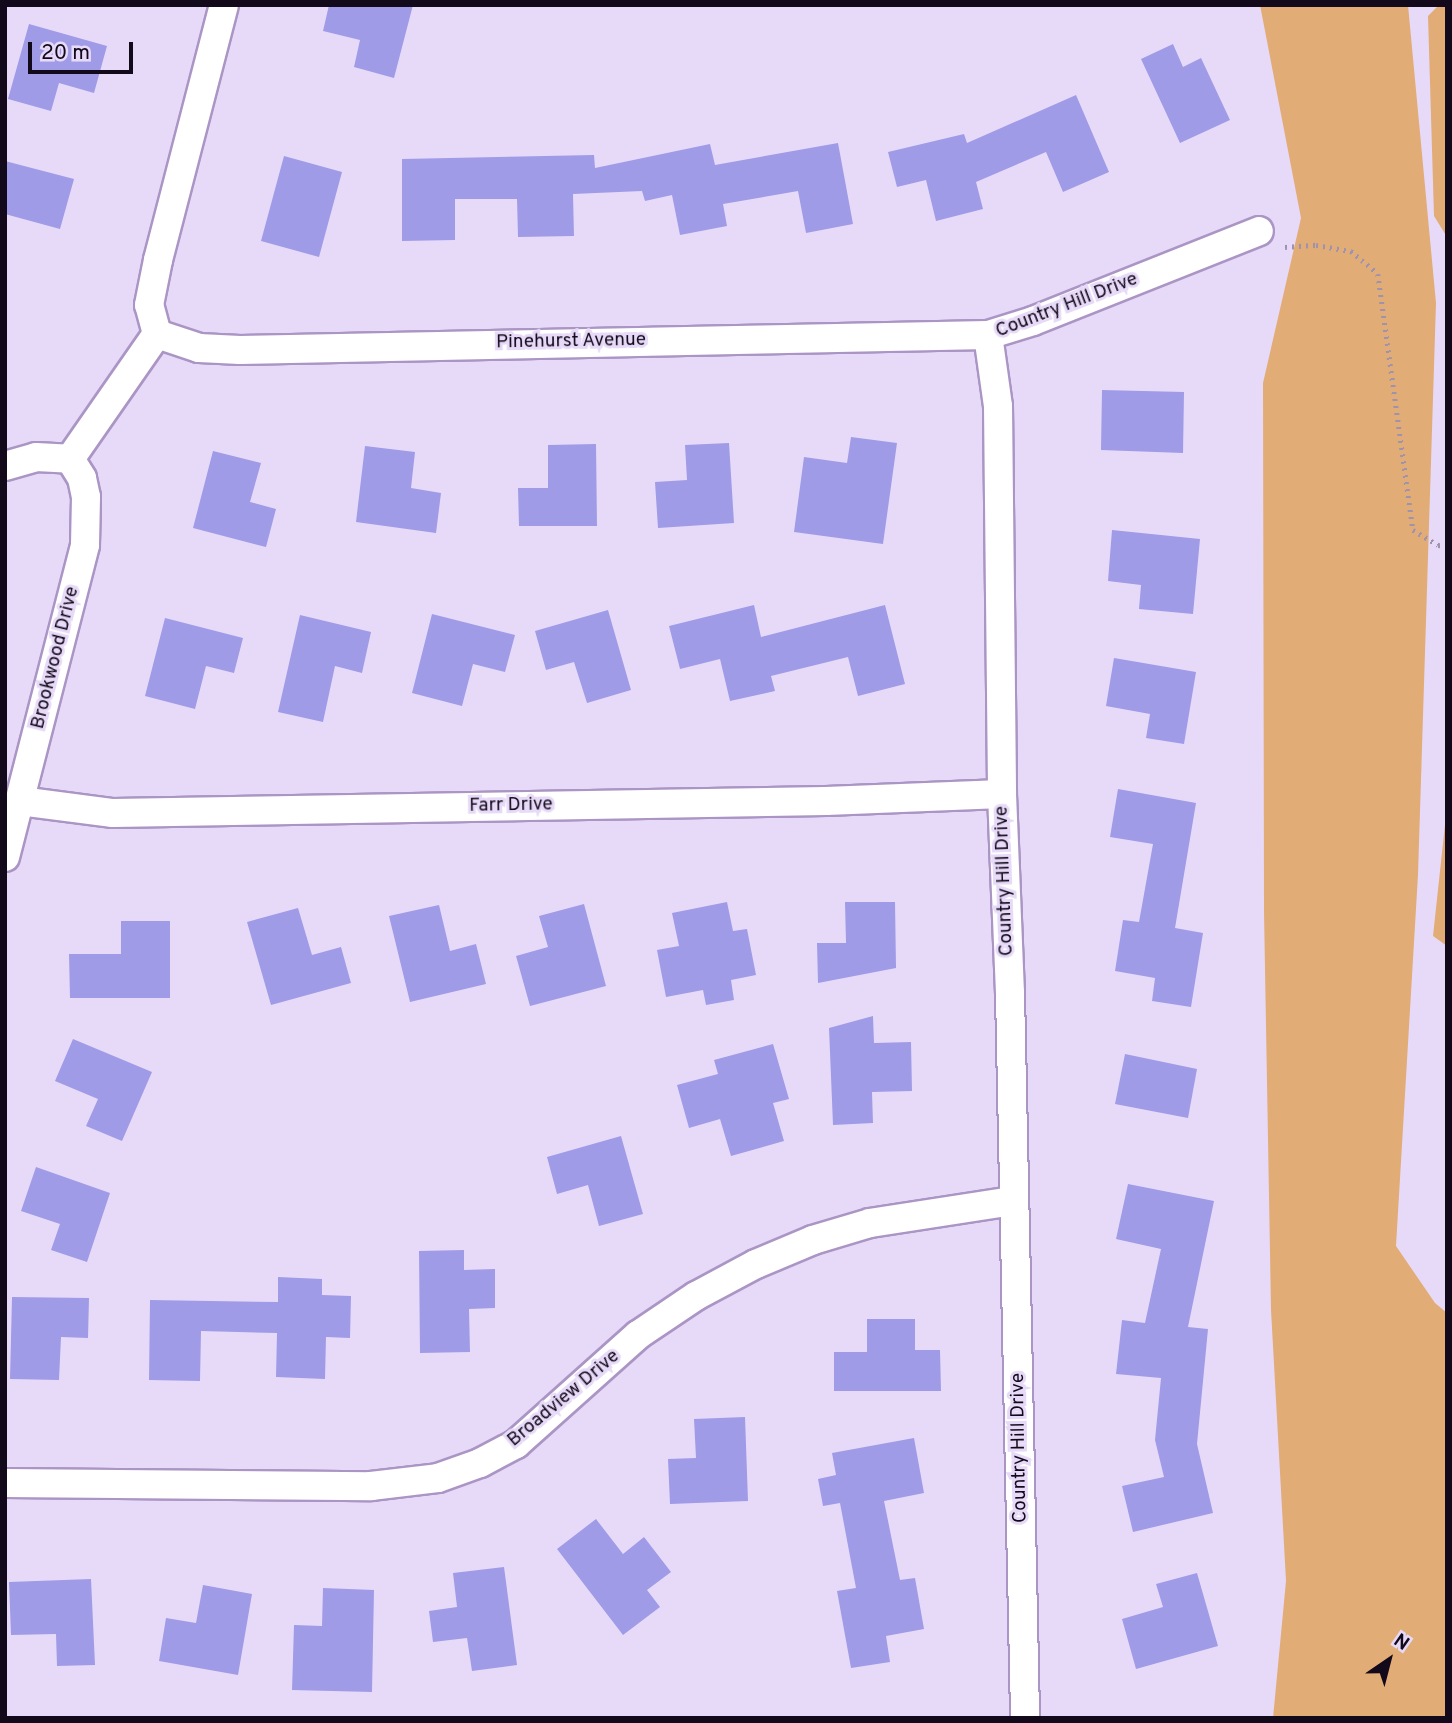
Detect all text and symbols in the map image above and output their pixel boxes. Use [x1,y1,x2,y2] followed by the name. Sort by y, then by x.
[32,28,136,72] scale bar
[41,40,90,67] text: 20 m
[993,268,1141,344] street label: Country Hill Drive
[496,329,646,355] street label: Pinehurst Avenue
[27,584,85,732] street label: Brookwood Drive
[469,794,553,818] street label: Farr Drive
[991,806,1019,956] street label: Country Hill Drive
[503,1346,625,1452] street label: Broadview Drive
[1007,1373,1033,1523] street label: Country Hill Drive
[1354,1625,1424,1695] north arrow
[1389,1629,1414,1657] text: N

